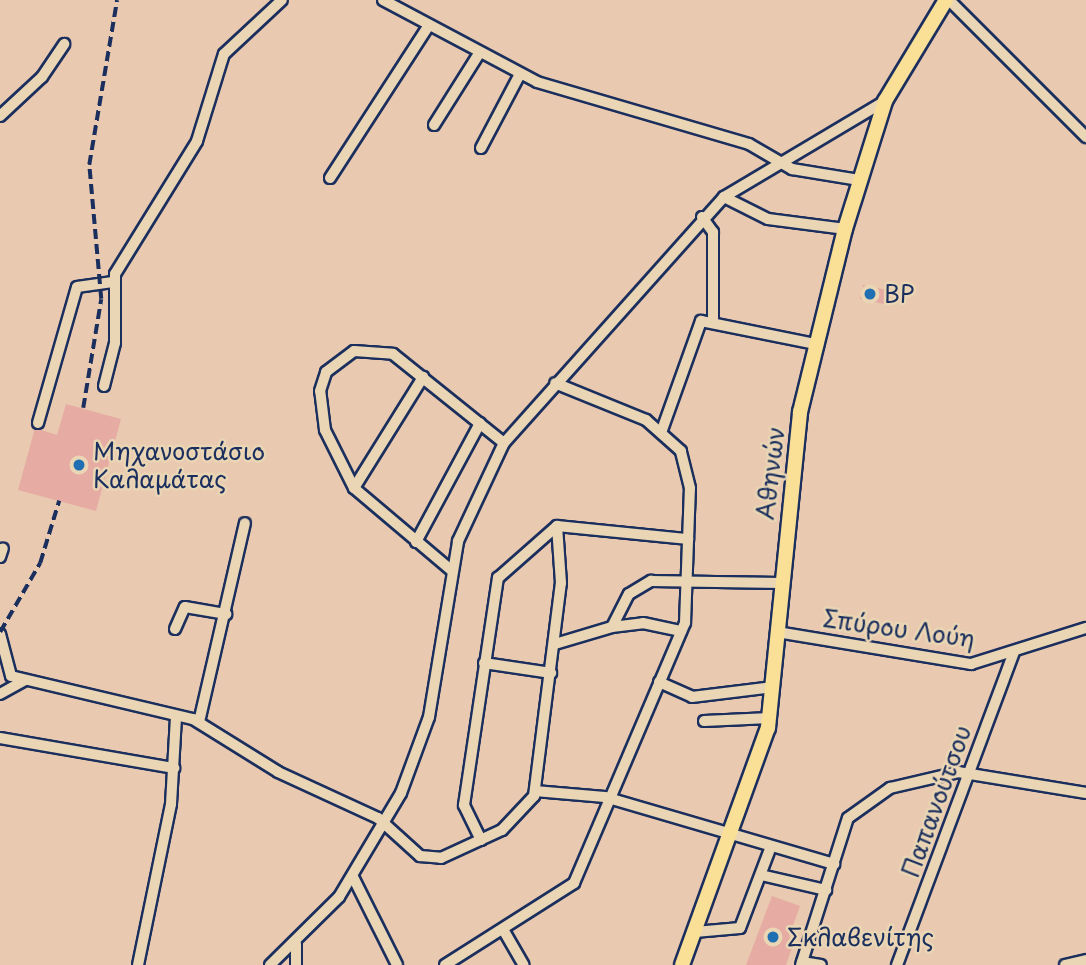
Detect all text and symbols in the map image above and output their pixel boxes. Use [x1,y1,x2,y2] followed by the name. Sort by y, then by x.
[884,280,915,308] place label: BP
[862,286,878,302] marker: BP
[750,425,790,521] street label: Αθηνών
[93,437,265,493] place label: Μηχανοστάσιο Καλαμάτας
[71,457,87,473] marker: Μηχανοστάσιο Καλαμάτας
[822,603,976,653] street label: Σπύρου Λούη
[895,721,977,881] street label: Παπανούτσου
[787,923,934,951] place label: Σκλαβενίτης
[765,929,781,945] marker: Σκλαβενίτης

